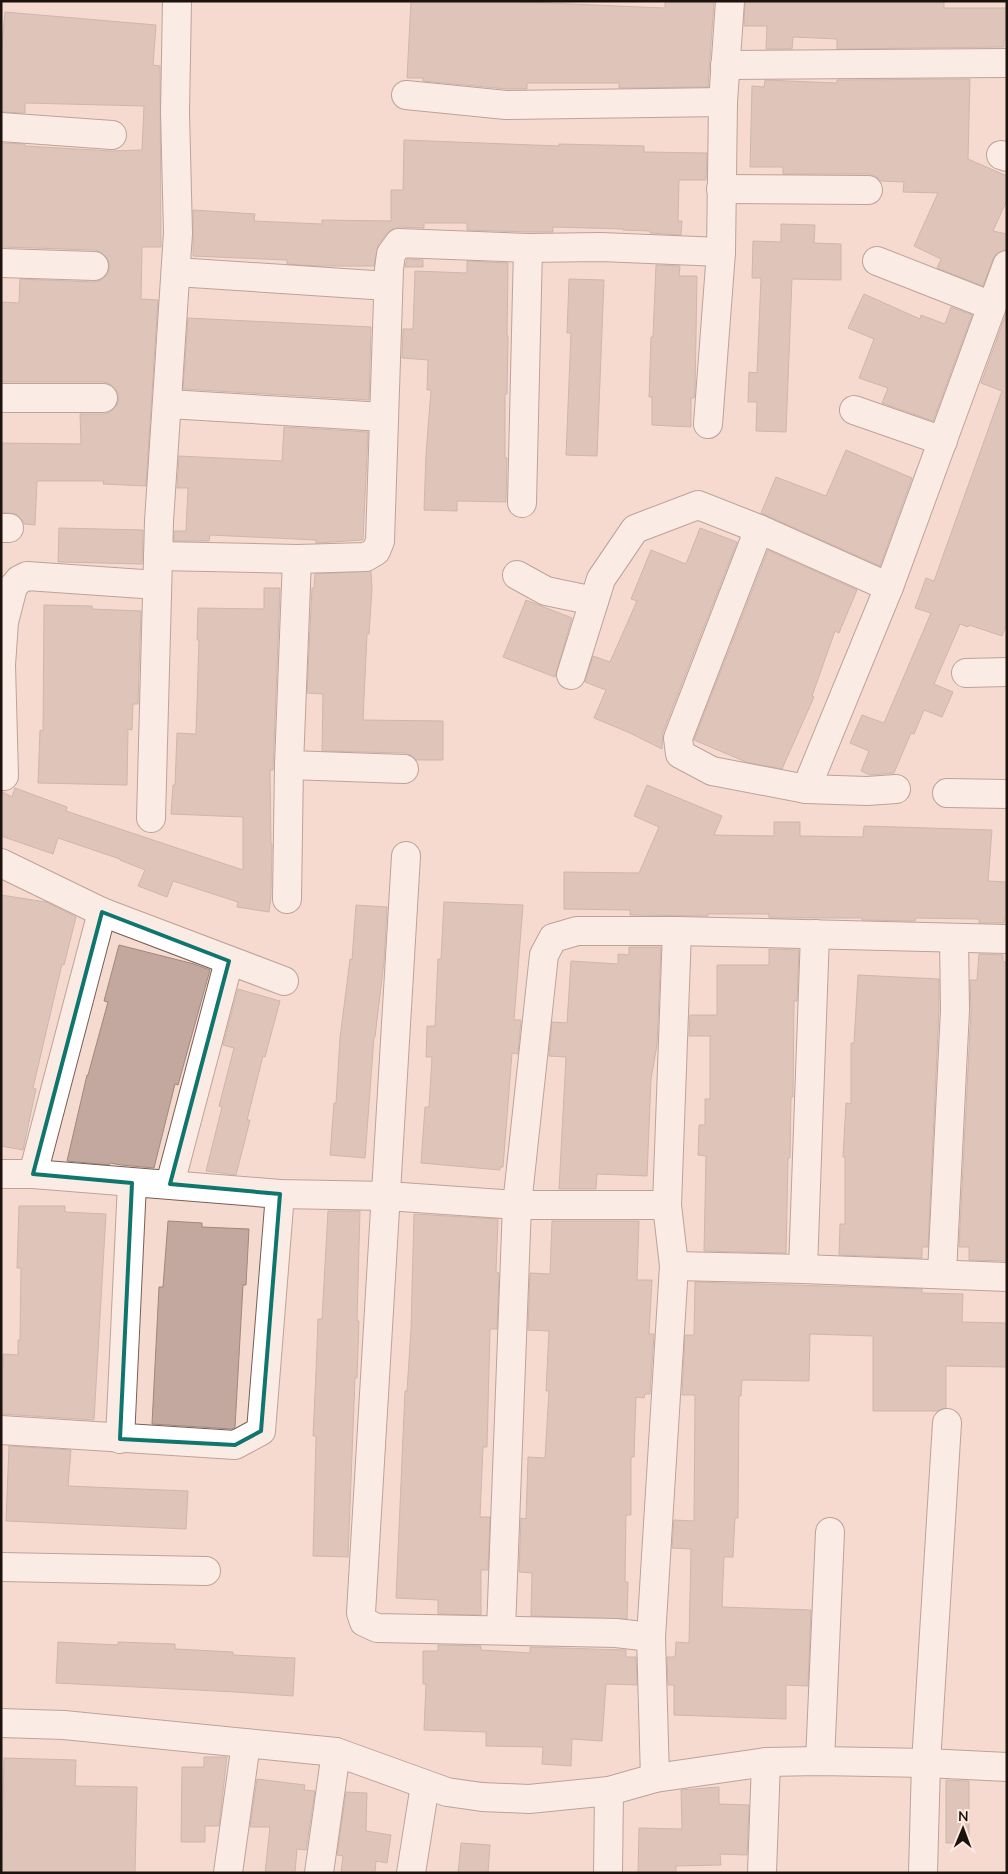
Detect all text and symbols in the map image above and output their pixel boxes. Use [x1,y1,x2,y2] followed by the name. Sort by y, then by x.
[938,1804,988,1854] north arrow
[958,1807,969,1826] text: N

